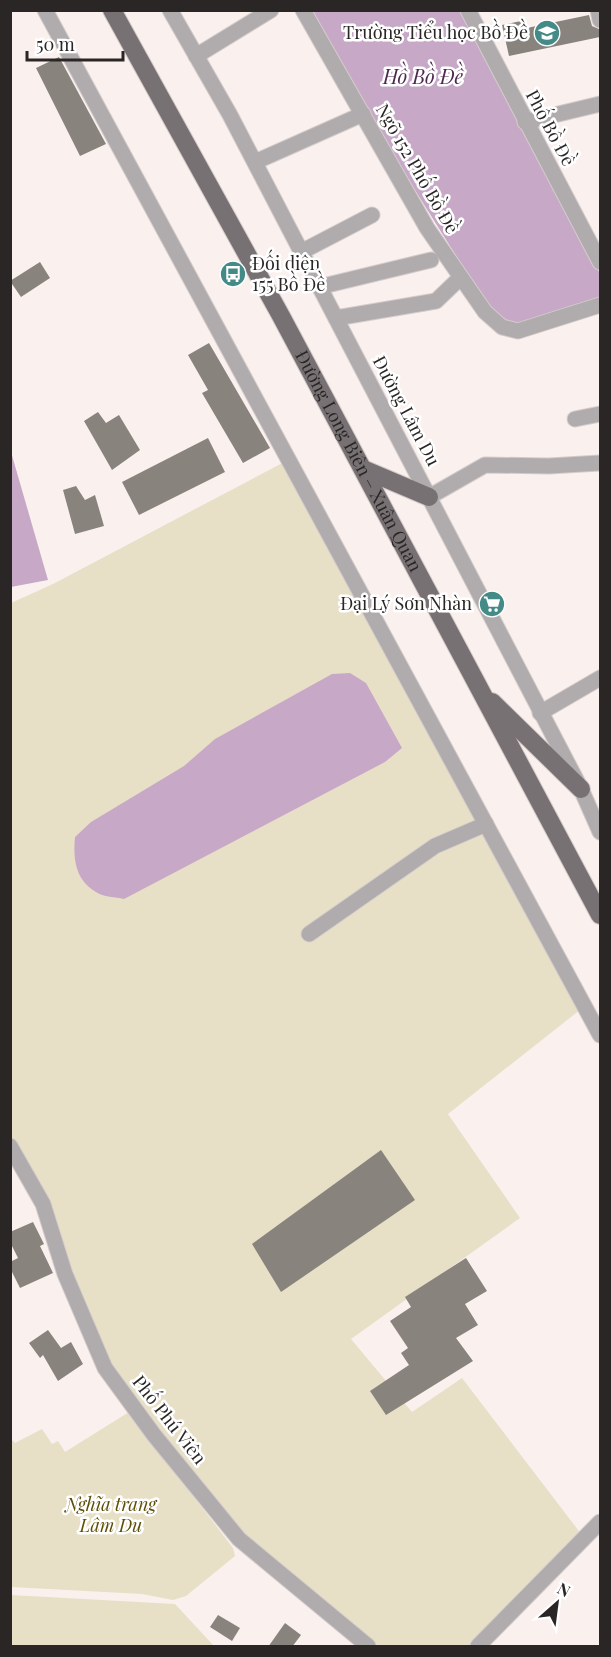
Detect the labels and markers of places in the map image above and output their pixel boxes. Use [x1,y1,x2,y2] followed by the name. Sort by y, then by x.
[343,18,528,44] place label: Trường Tiểu học Bồ Đề
[532,18,562,48] school or university icon: Trường Tiểu học Bồ Đề
[252,249,325,296] place label: Đối diện 155 Bồ Đề
[218,259,248,289] bus stop icon: Đối diện 155 Bồ Đề
[477,589,507,619] supermarket icon: Đại Lý Sơn Nhàn
[340,591,472,615] place label: Đại Lý Sơn Nhàn

